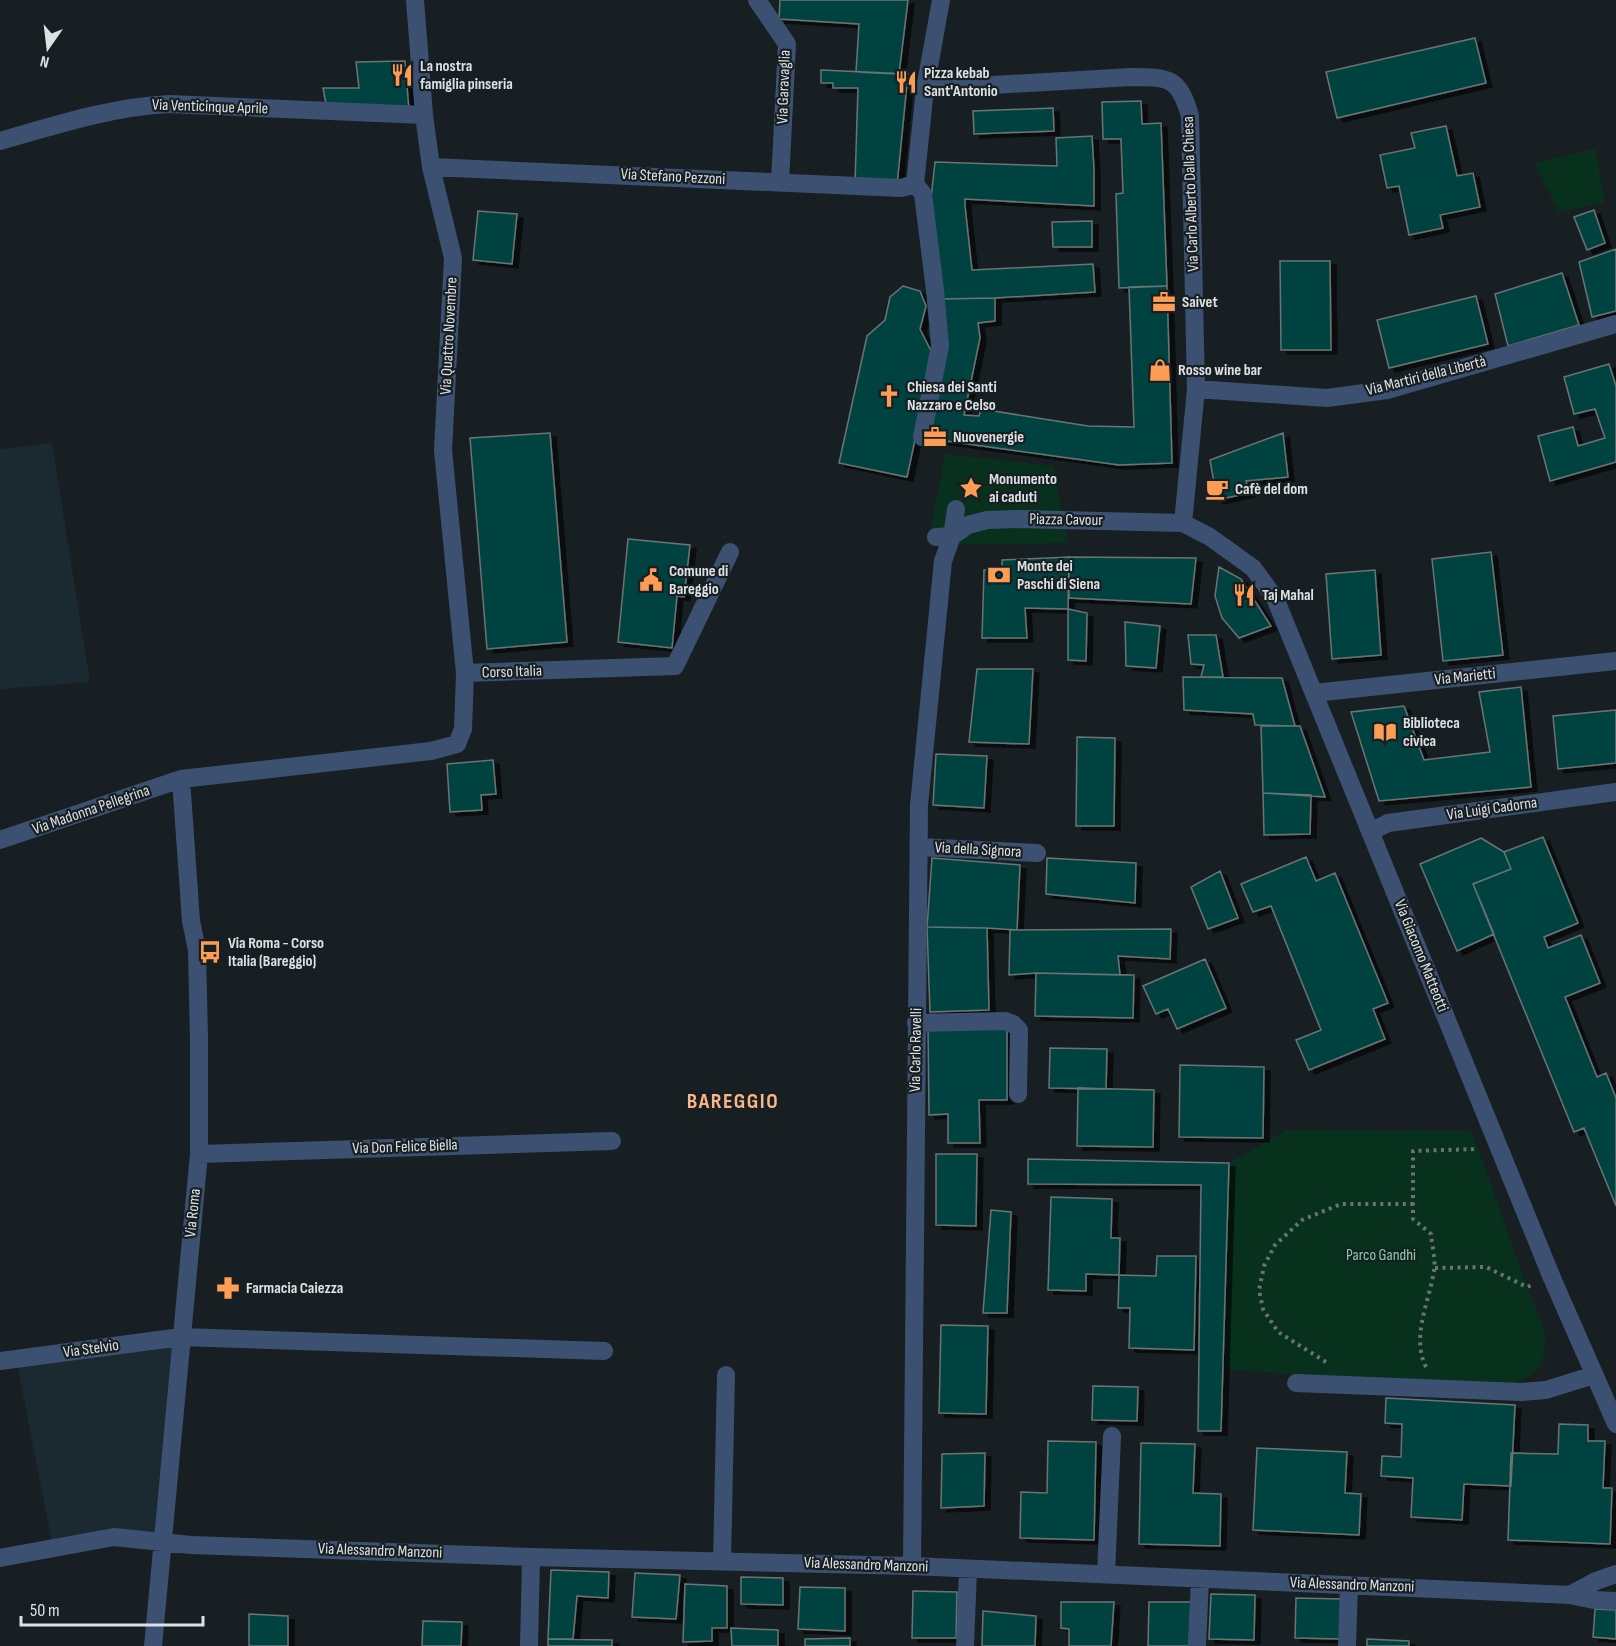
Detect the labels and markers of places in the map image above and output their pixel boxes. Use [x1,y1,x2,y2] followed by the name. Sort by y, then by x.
[420,57,513,94] place label: La nostra famiglia pinseria
[389,62,415,88] restaurant icon: La nostra famiglia pinseria
[924,64,998,101] place label: Pizza kebab Sant'Antonio
[893,69,919,95] restaurant icon: Pizza kebab Sant'Antonio
[1151,289,1177,315] office icon: Saivet
[1182,293,1218,312] place label: Saivet
[1147,357,1173,383] shop icon: Rosso wine bar
[1178,361,1262,380] place label: Rosso wine bar
[907,378,997,415] place label: Chiesa dei Santi Nazzaro e Celso
[876,383,902,409] church icon: Chiesa dei Santi Nazzaro e Celso
[922,424,948,450] office icon: Nuovenergie
[953,428,1024,447] place label: Nuovenergie
[989,470,1057,507] place label: Monumento ai caduti
[958,475,984,501] place icon: Monumento ai caduti
[1204,476,1230,502] cafe icon: Cafè del dom
[1235,480,1308,499] place label: Cafè del dom
[1017,557,1100,594] place label: Monte dei Paschi di Siena
[669,562,728,599] place label: Comune di Bareggio
[986,562,1012,588] bank icon: Monte dei Paschi di Siena
[638,567,664,593] public building icon: Comune di Bareggio
[1231,582,1257,608] restaurant icon: Taj Mahal
[1262,586,1314,605] place label: Taj Mahal
[1403,714,1460,751] place label: Biblioteca civica
[1372,719,1398,745] library icon: Biblioteca civica
[228,934,324,971] place label: Via Roma - Corso Italia (Bareggio)
[197,939,223,965] bus stop icon: Via Roma - Corso Italia (Bareggio)
[215,1275,241,1301] pharmacy icon: Farmacia Caiezza
[246,1279,343,1298] place label: Farmacia Caiezza

